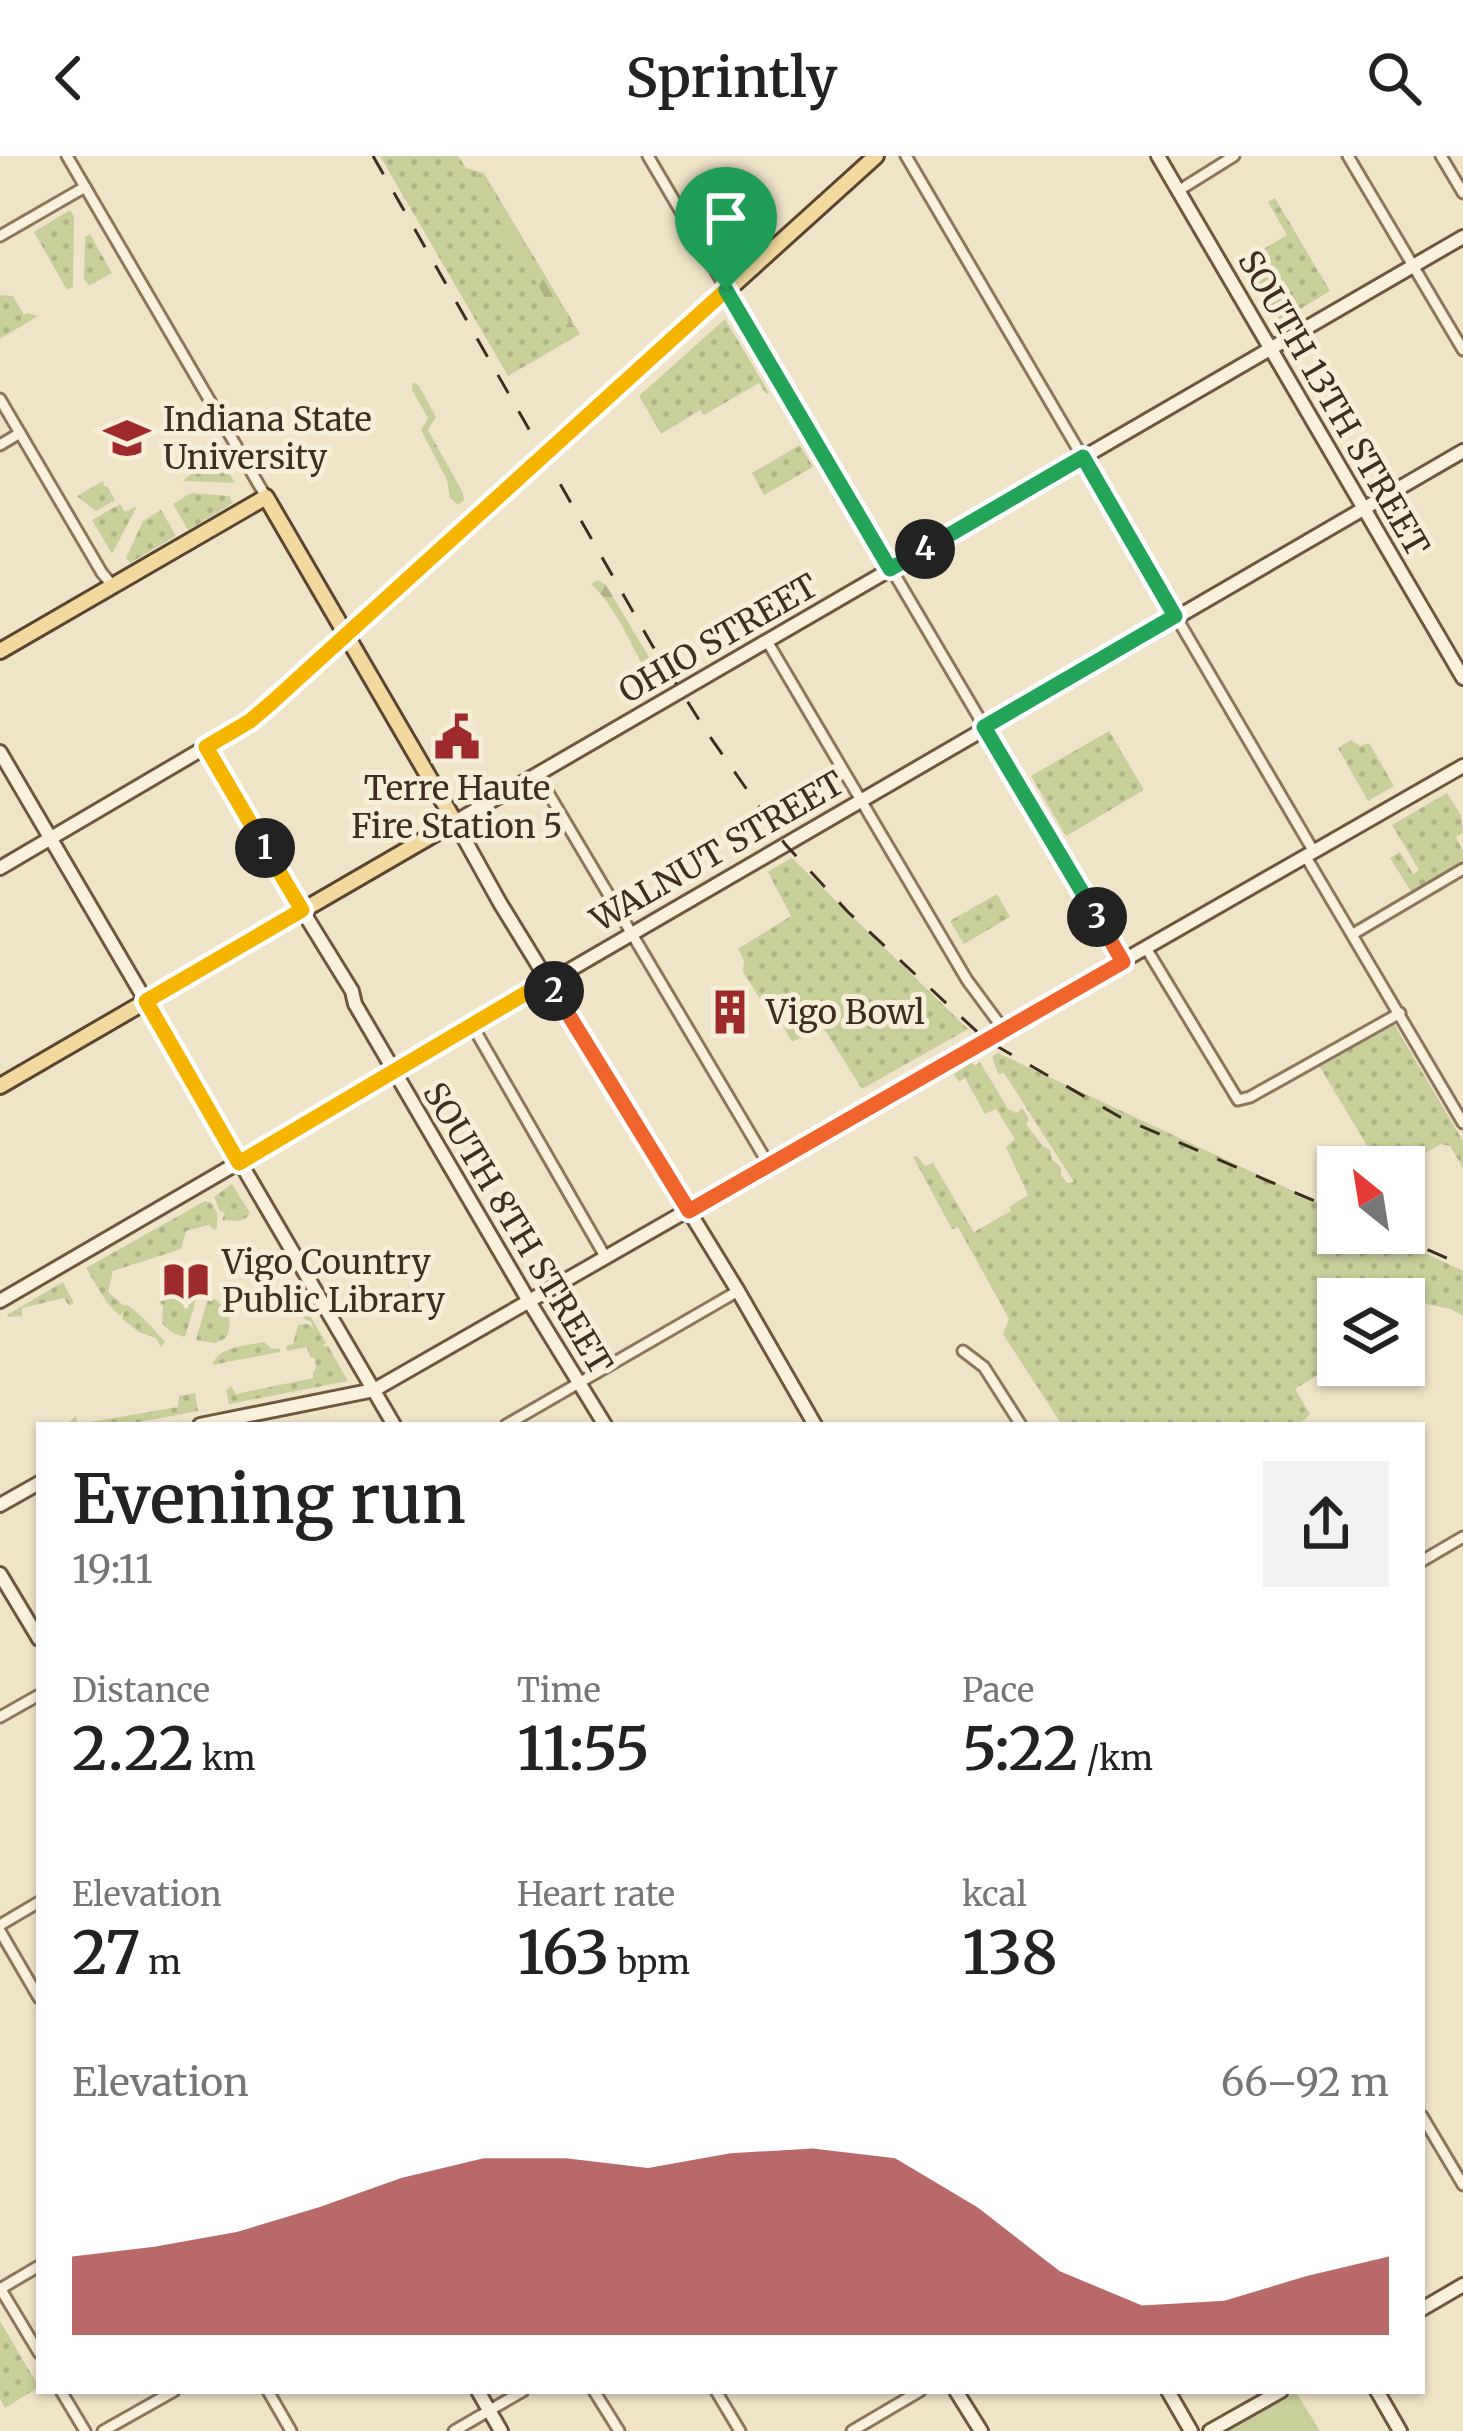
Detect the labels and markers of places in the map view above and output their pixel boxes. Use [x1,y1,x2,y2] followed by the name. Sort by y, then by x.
[675,167,777,290] pin
[163,399,372,478] place label: Indiana State University
[102,413,152,463] school or university icon: Indiana State University
[895,519,955,579] pin: 4
[432,712,482,762] public building icon: Terre Haute Fire Station 5
[351,768,563,847] place label: Terre Haute Fire Station 5
[235,818,295,878] pin: 1
[1067,887,1127,947] pin: 3
[524,961,584,1021] pin: 2
[705,987,755,1037] building icon: Vigo Bowl
[765,992,925,1033] place label: Vigo Bowl
[221,1242,446,1321] place label: Vigo Country Public Library
[161,1256,211,1306] library icon: Vigo Country Public Library

